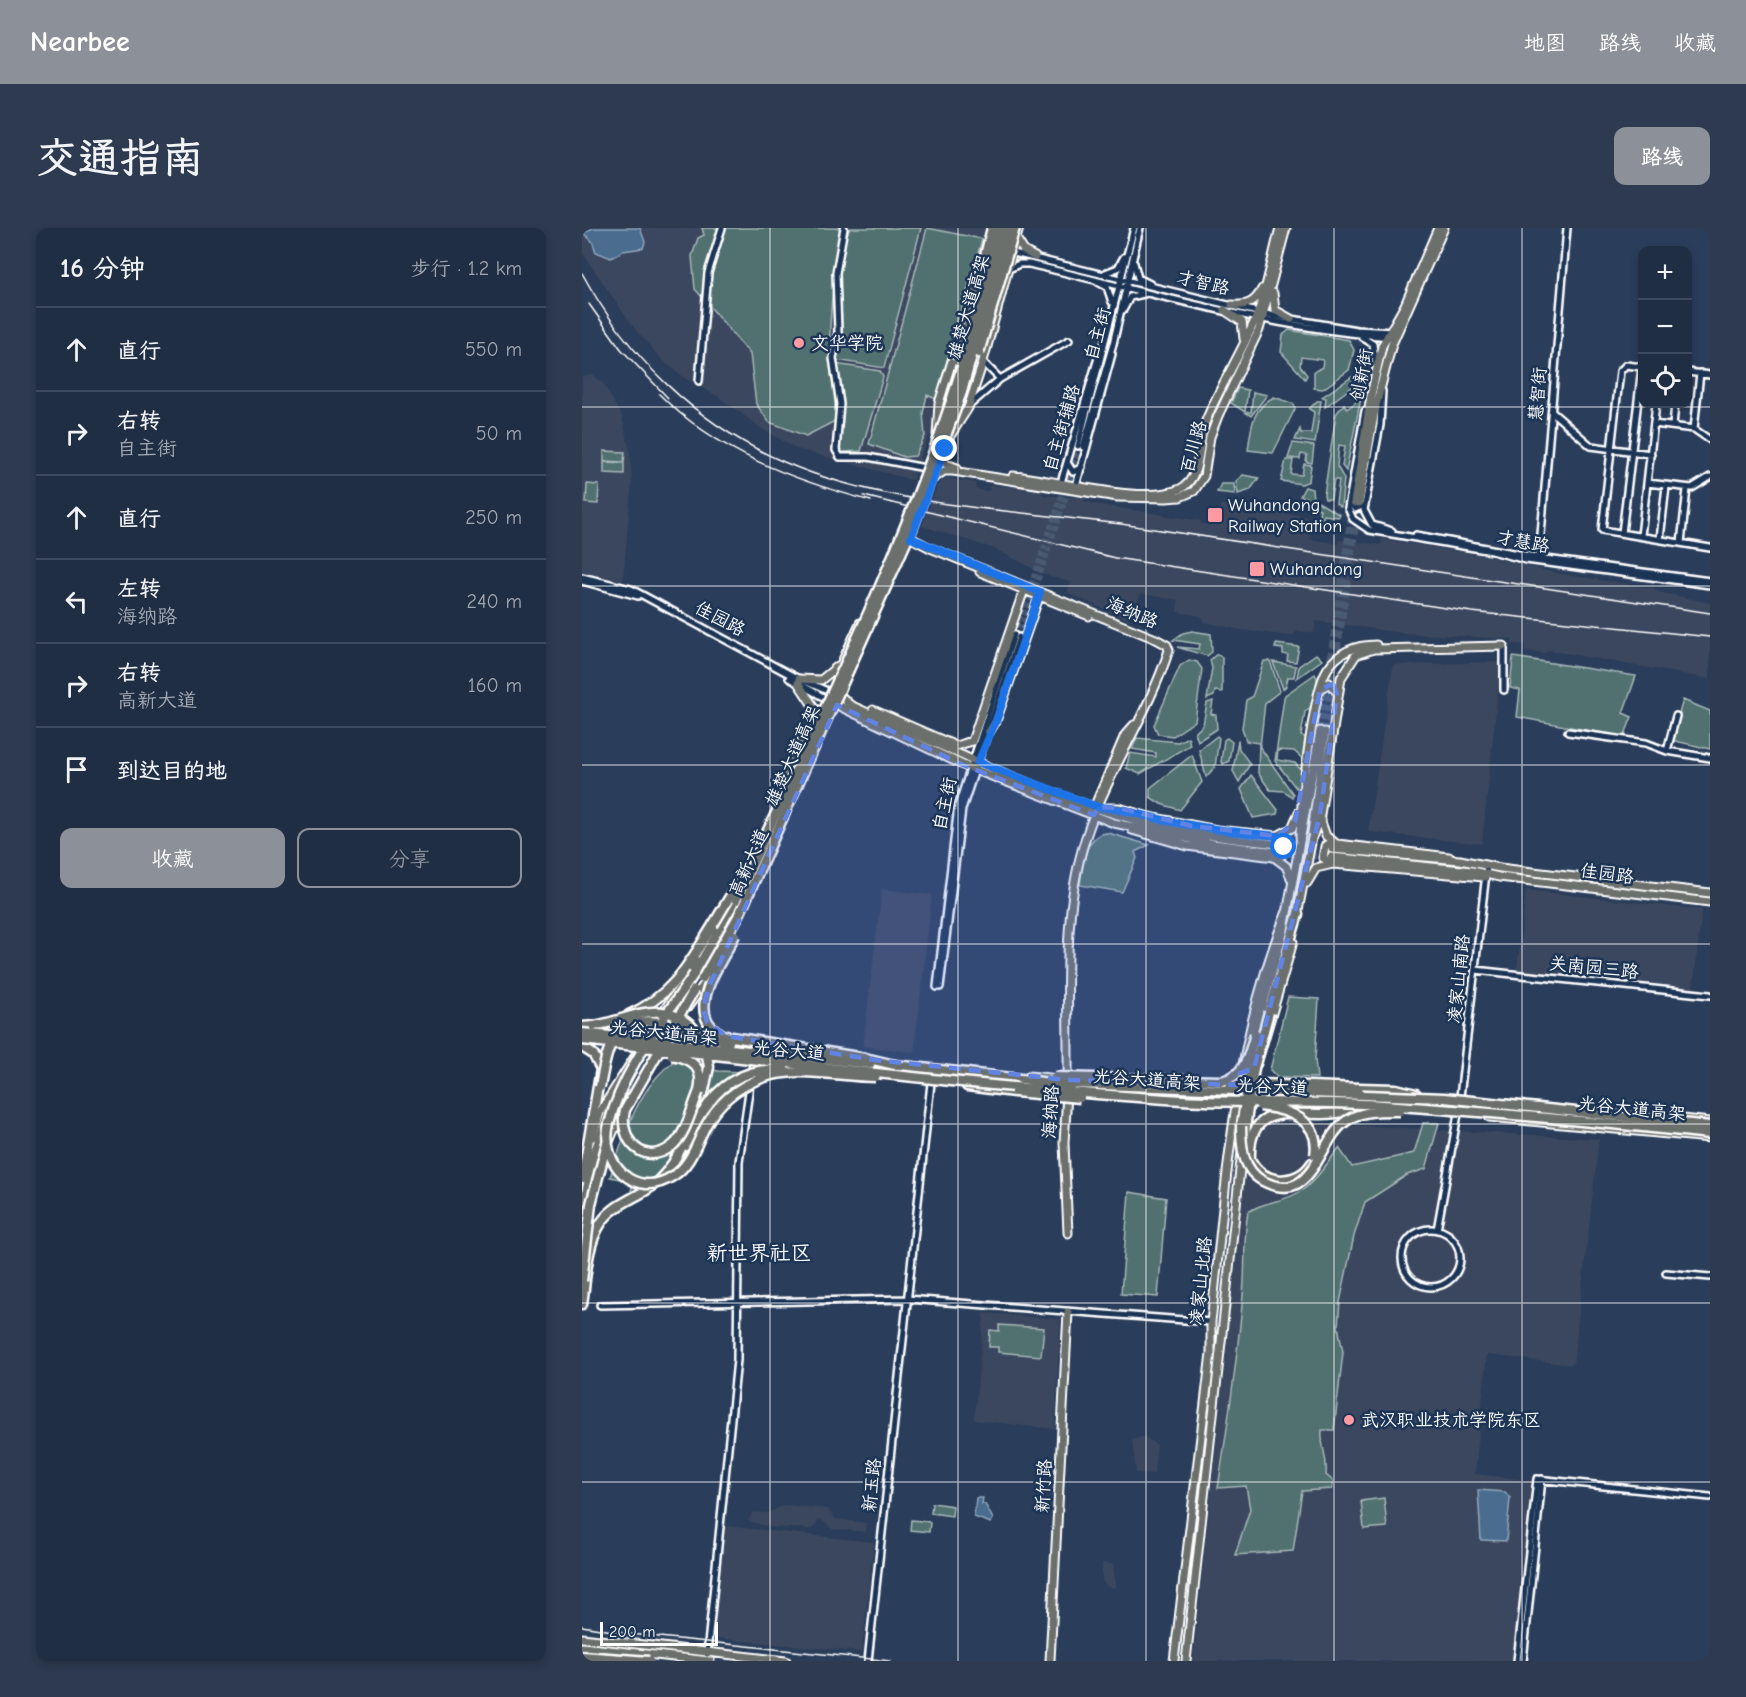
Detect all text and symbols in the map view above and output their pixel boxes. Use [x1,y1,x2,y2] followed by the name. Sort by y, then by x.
[30,26,130,58] text: Nearbee
[1524,31,1566,55] text: 地图
[1599,31,1641,55] text: 路线
[1674,31,1716,55] text: 收藏
[1614,127,1710,185] button: 路线
[36,134,204,183] text: 交通指南
[1638,246,1692,408] map controls
[1638,246,1692,300] button: +
[944,252,994,362] street label: 雄楚大道高架
[60,254,145,284] text: 16 分钟
[411,257,522,280] text: 步行 · 1.2 km
[1174,267,1232,299] street label: 才智路
[1638,300,1692,354] button: −
[1081,305,1115,363] street label: 自主街
[60,333,93,366] icon: ahead
[811,333,883,354] place label: 文华学院
[792,336,806,350] marker: 文华学院
[117,338,161,364] text: 直行
[465,338,522,361] text: 550 m
[1347,346,1377,404] street label: 创新街
[1638,354,1692,408] button: locate
[1525,366,1551,422] street label: 慧智街
[1040,382,1084,474] street label: 自主街辅路
[117,408,161,434] text: 右转
[60,417,93,450] icon: right
[1177,418,1211,476] street label: 百川路
[476,422,522,445] text: 50 m
[931,435,957,461] route end
[117,437,177,460] text: 自主街
[1228,495,1342,537] place label: Wuhandong Railway Station
[60,501,93,534] icon: ahead
[117,506,161,532] text: 直行
[465,506,522,529] text: 250 m
[1206,506,1224,524] marker: Wuhandong Railway Station
[1494,527,1552,557] street label: 才慧路
[1270,559,1362,580] place label: Wuhandong
[1248,560,1266,578] marker: Wuhandong
[117,576,161,602] text: 左转
[60,585,93,618] icon: left
[467,590,522,613] text: 240 m
[1103,593,1161,633] street label: 海纳路
[691,597,749,641] street label: 佳园路
[117,605,177,628] text: 海纳路
[117,660,161,686] text: 右转
[60,669,93,702] icon: right
[468,674,522,697] text: 160 m
[117,689,197,712] text: 高新大道
[761,702,825,810] street label: 雄楚大道高架
[60,753,93,786] icon: arrive
[117,758,227,784] text: 到达目的地
[929,775,961,833] street label: 自主街
[725,826,773,900] street label: 高新大道
[60,828,285,888] button: 收藏
[297,828,522,888] button: 分享
[1270,833,1296,859] route start
[1579,860,1635,888] street label: 佳园路
[1444,933,1474,1025] street label: 凌家山南路
[1548,953,1640,983] street label: 关南园三路
[609,1017,719,1049] street label: 光谷大道高架
[752,1037,826,1065] street label: 光谷大道
[1092,1066,1202,1094] street label: 光谷大道高架
[1235,1075,1309,1099] street label: 光谷大道
[1039,1084,1063,1140] street label: 海纳路
[1577,1093,1687,1125] street label: 光谷大道高架
[1186,1235,1216,1327] street label: 凌家山北路
[707,1241,812,1265] district label: 新世界社区
[1361,1410,1541,1431] place label: 武汉职业技术学院东区
[1342,1413,1356,1427] marker: 武汉职业技术学院东区
[859,1457,885,1513] street label: 新玉路
[1032,1458,1056,1514] street label: 新竹路
[600,1619,718,1646] scale bar
[609,1623,655,1641] text: 200 m

